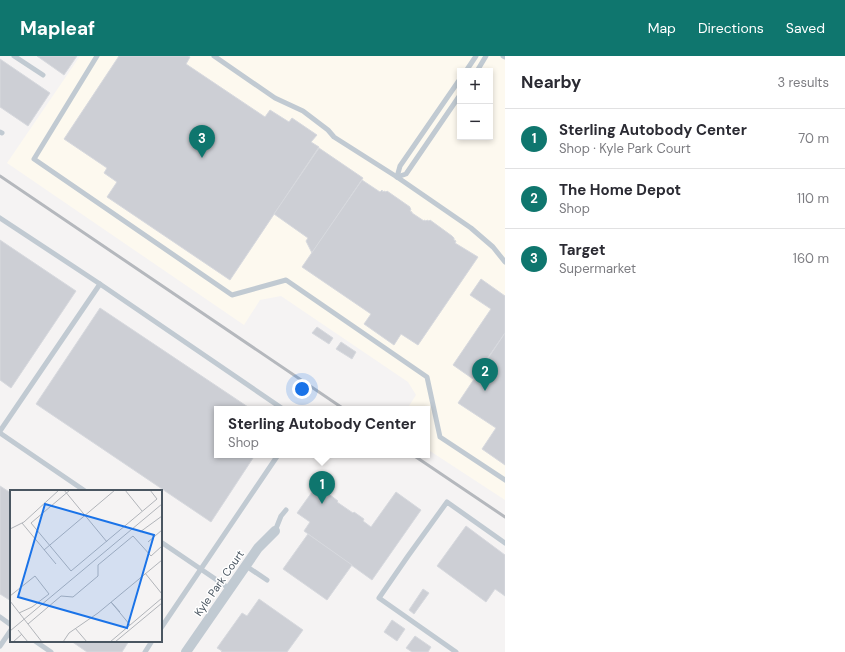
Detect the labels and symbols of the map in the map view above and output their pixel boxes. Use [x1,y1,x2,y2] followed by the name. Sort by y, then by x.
[189,125,215,158] pin: 3
[472,358,498,391] pin: 2
[292,379,312,399] your location
[309,471,335,504] pin: 1
[10,490,162,642] inset map
[191,547,247,619] street label: Kyle Park Court

